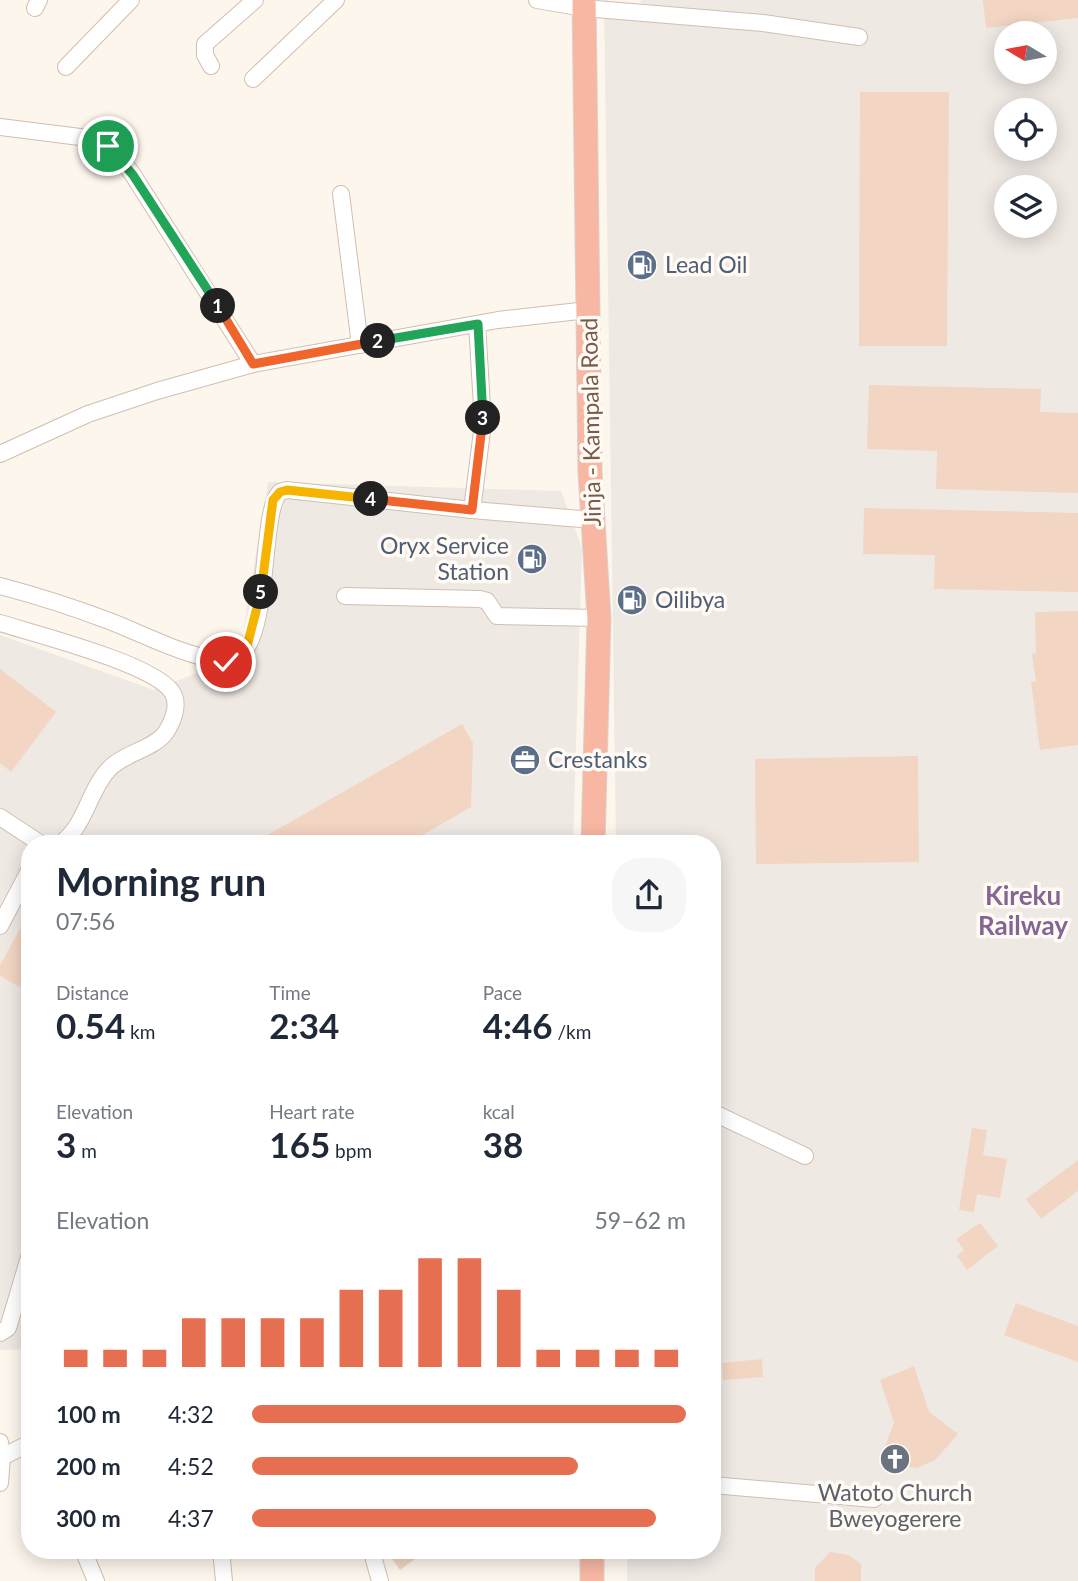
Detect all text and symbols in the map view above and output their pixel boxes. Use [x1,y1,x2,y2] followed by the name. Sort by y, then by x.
[994,21,1057,84] north arrow
[994,21,1057,238] map controls
[994,98,1057,161] button: locate
[78,116,138,176] pin
[89,127,127,165] icon: arrive
[994,175,1057,238] button: layers
[625,248,659,282] fuel station icon: Lead Oil
[665,250,747,278] place label: Lead Oil
[200,288,235,324] pin: 1
[212,294,223,317] text: 1
[574,317,606,527] street label: Jinja - Kampala Road
[360,324,396,358] pin: 2
[372,329,383,352] text: 2
[466,400,500,436] pin: 3
[477,406,488,429] text: 3
[354,482,388,516] pin: 4
[365,487,376,510] text: 4
[380,531,509,585] place label: Oryx Service Station
[515,542,549,576] fuel station icon: Oryx Service Station
[244,574,278,610] pin: 5
[255,580,266,603] text: 5
[615,583,649,617] fuel station icon: Oilibya
[655,585,725,613] place label: Oilibya
[196,632,256,692] pin
[207,643,245,681] icon: check
[508,743,542,777] office icon: Crestanks
[548,745,647,773] place label: Crestanks
[56,858,266,904] text: Morning run
[612,858,686,932] button: share
[978,879,1068,941] district label: Kireku Railway
[56,907,115,935] text: 07:56
[56,981,129,1004] text: Distance
[269,981,311,1004] text: Time
[483,981,522,1004] text: Pace
[56,1004,125,1046] text: 0.54
[269,1004,339,1046] text: 2:34
[483,1004,553,1046] text: 4:46
[125,1020,155,1043] text: km
[553,1020,591,1043] text: /km
[56,1100,133,1123] text: Elevation
[269,1100,355,1123] text: Heart rate
[483,1100,515,1123] text: kcal
[56,1123,76,1165] text: 3
[269,1123,330,1165] text: 165
[483,1123,523,1165] text: 38
[76,1139,97,1162] text: m
[330,1139,372,1162] text: bpm
[56,1206,149,1234] text: Elevation
[594,1206,686,1234] text: 59–62 m
[56,1400,121,1428] text: 100 m
[168,1400,214,1428] text: 4:32
[878,1442,912,1476] church icon: Watoto Church Bweyogerere
[56,1452,121,1480] text: 200 m
[168,1452,214,1480] text: 4:52
[818,1478,972,1532] place label: Watoto Church Bweyogerere
[56,1504,121,1532] text: 300 m
[168,1504,214,1532] text: 4:37

